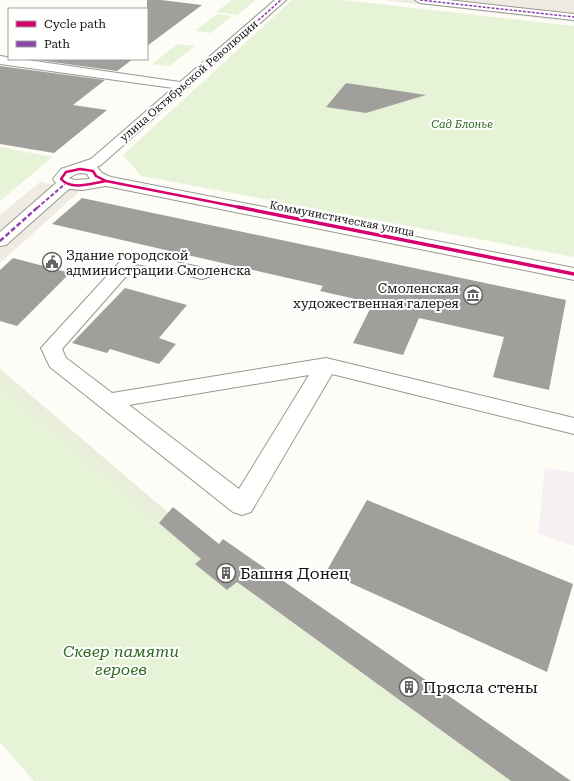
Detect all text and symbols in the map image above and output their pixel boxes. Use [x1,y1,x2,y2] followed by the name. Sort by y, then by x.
[8,8,148,60] legend
[44,17,106,31] text: Cycle path
[118,18,260,144] street label: улица Октябрьской Революции
[44,37,70,51] text: Path
[431,118,493,131] park label: Сад Блонье
[268,199,416,239] street label: Коммунистическая улица
[66,248,251,278] place label: Здание городской администрации Смоленска
[41,251,63,273] public building icon: Здание городской администрации Смоленска
[293,281,459,311] place label: Смоленская художественная галерея
[462,284,484,306] museum icon: Смоленская художественная галерея
[215,562,237,584] building icon: Башня Донец
[240,564,349,583] place label: Башня Донец
[63,642,179,679] park label: Сквер памяти героев
[398,676,420,698] building icon: Прясла стены
[423,678,538,697] place label: Прясла стены

